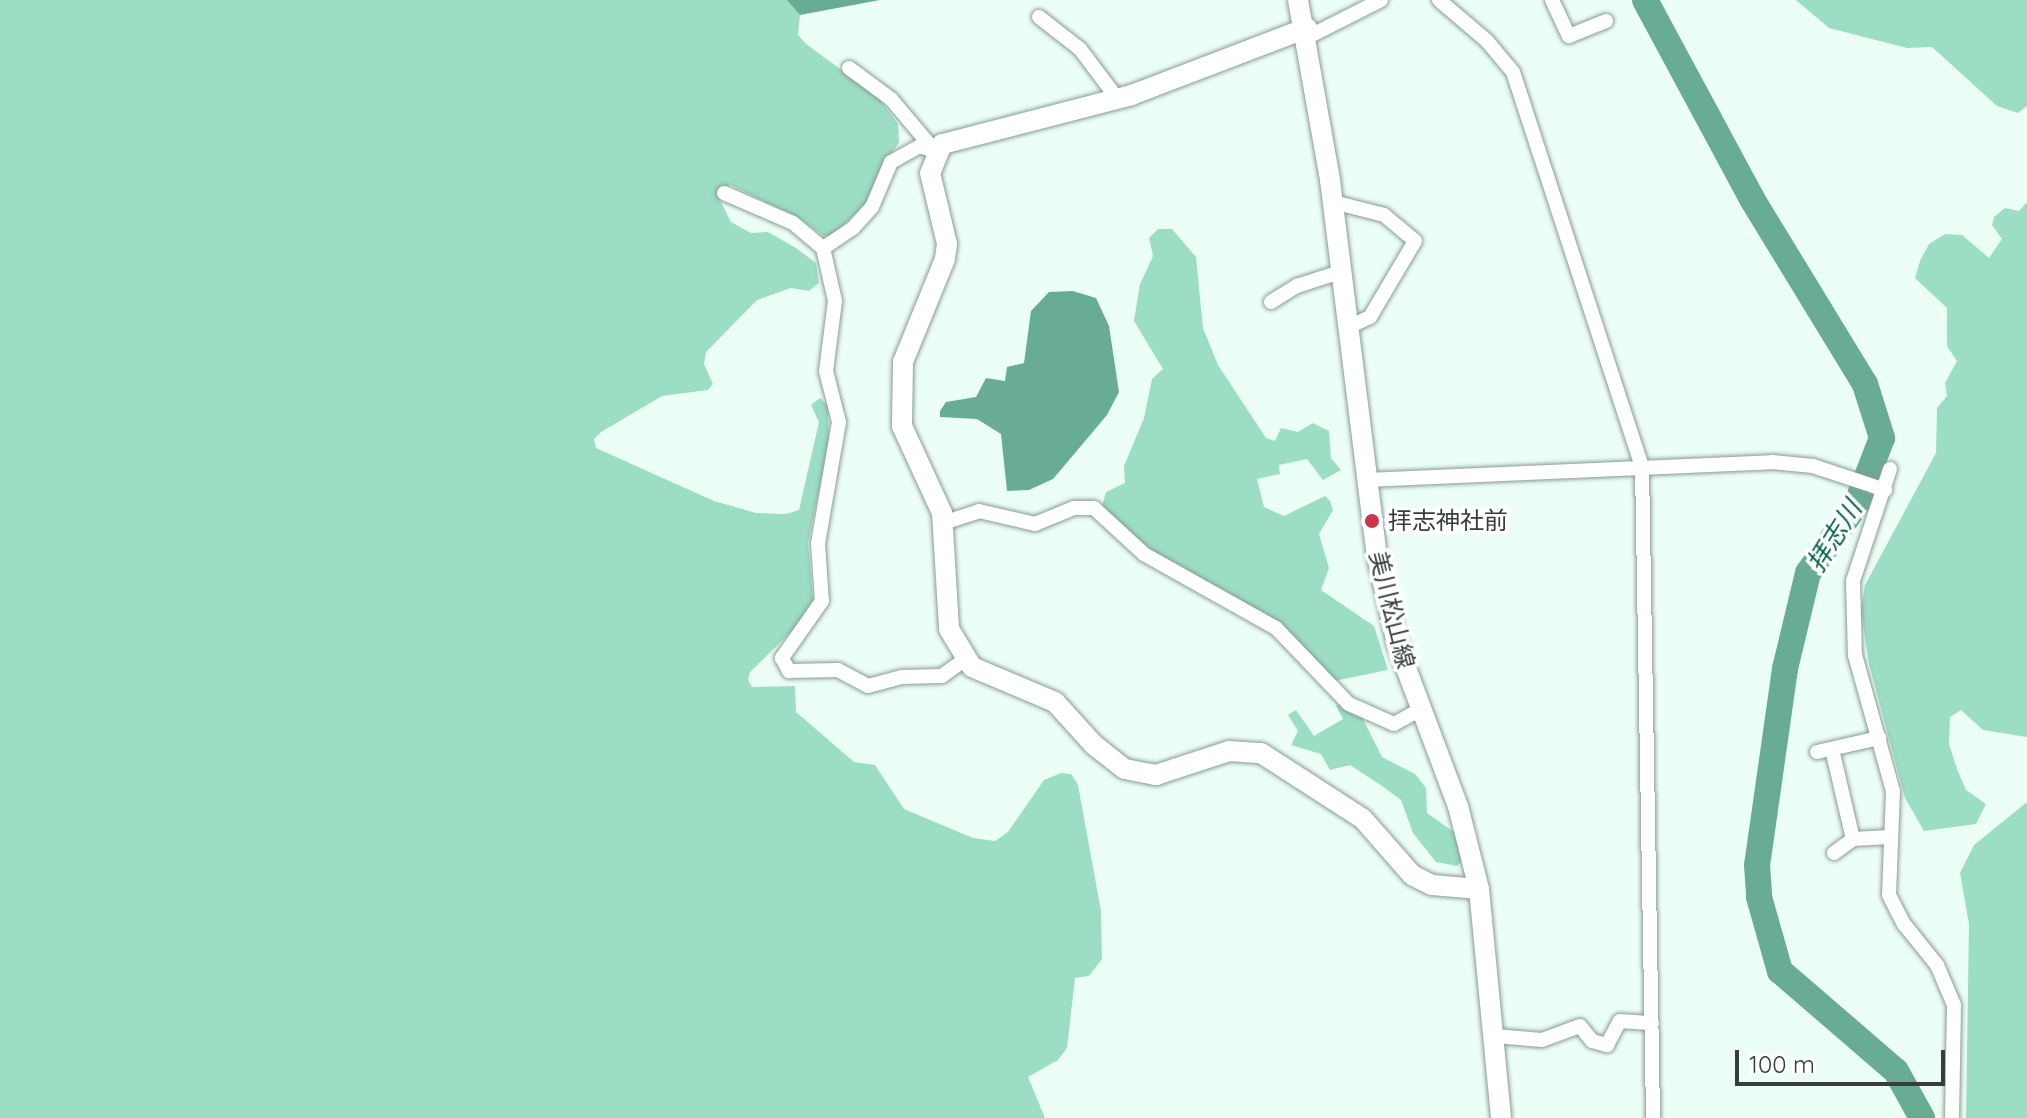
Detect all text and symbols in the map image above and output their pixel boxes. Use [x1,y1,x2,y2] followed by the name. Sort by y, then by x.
[1800,495,1868,577] water label: 拝志川
[1388,507,1508,535] place label: 拝志神社前
[1363,512,1381,530] marker: 拝志神社前
[1364,548,1420,672] street label: 美川松山線
[1739,1034,1949,1084] scale bar
[1749,1049,1815,1079] text: 100 m

